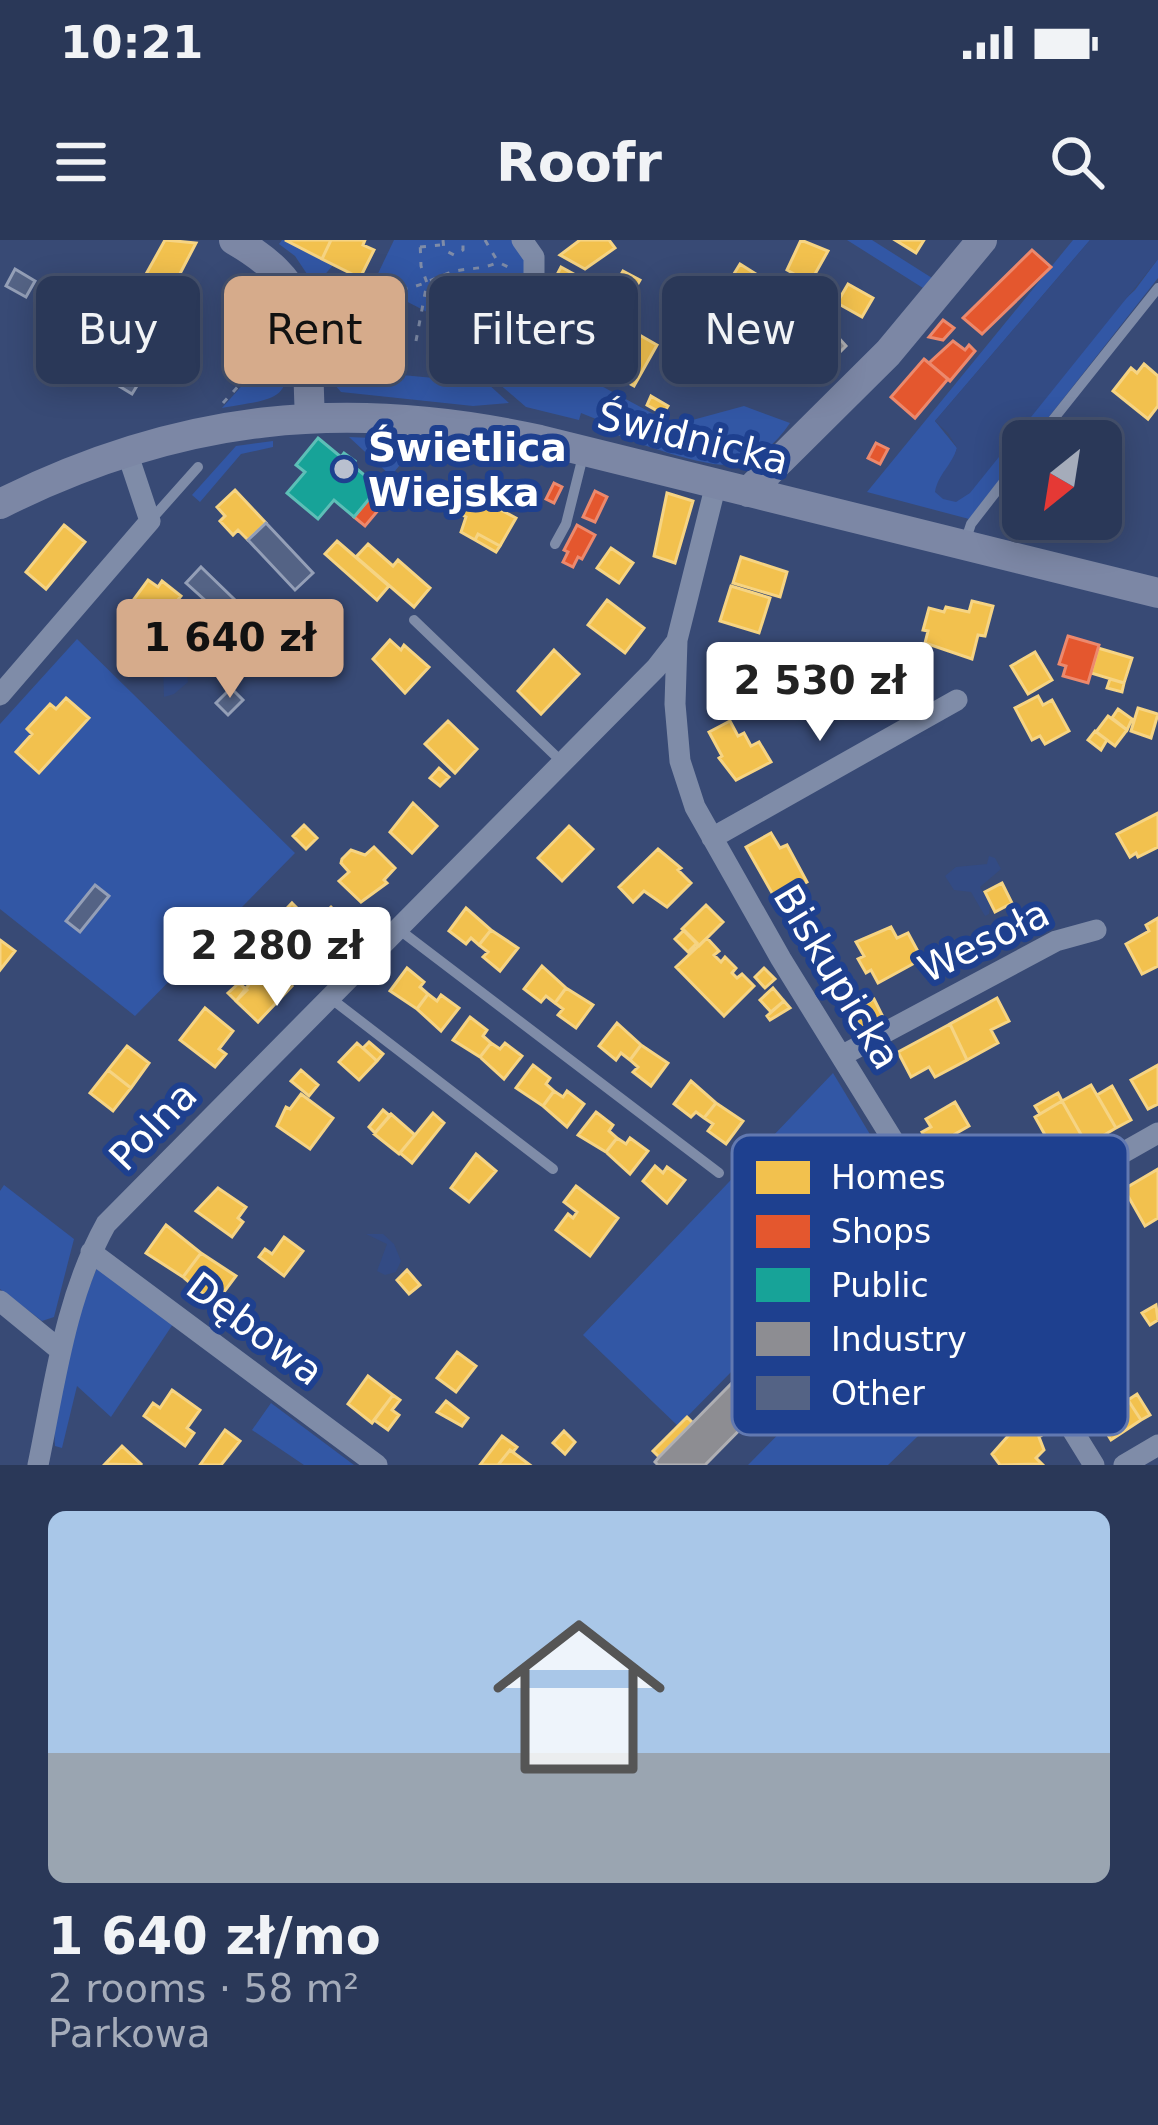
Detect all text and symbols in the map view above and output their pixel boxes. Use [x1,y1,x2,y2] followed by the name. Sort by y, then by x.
[60,16,203,69] text: 10:21
[48,129,114,195] icon: menu
[1044,129,1110,195] icon: search
[496,131,662,194] text: Roofr
[36,276,200,384] chip: Buy
[224,276,405,384] chip: Rent
[429,276,638,384] chip: Filters
[662,276,838,384] chip: New
[593,392,793,483] street label: Świdnicka
[1002,420,1122,540] north arrow
[1002,420,1122,540] map controls
[368,424,567,515] place label: Świetlica Wiejska
[331,456,357,482] marker: Świetlica Wiejska
[106,599,354,701] pin: 1 640 zł
[144,615,316,660] text: 1 640 zł
[696,642,944,744] pin: 2 530 zł
[734,658,906,703] text: 2 530 zł
[764,877,910,1077] street label: Biskupicka
[911,890,1057,992] street label: Wesoła
[153,907,401,1009] pin: 2 280 zł
[191,923,363,968] text: 2 280 zł
[100,1072,206,1180] street label: Polna
[732,1135,1128,1435] legend
[831,1158,946,1197] text: Homes
[831,1212,931,1251] text: Shops
[178,1263,332,1395] street label: Dębowa
[831,1266,929,1305] text: Public
[831,1320,967,1359] text: Industry
[831,1374,925,1413] text: Other
[471,1589,687,1805] icon: home
[48,1907,381,1966] text: 1 640 zł/mo
[48,1966,359,2011] text: 2 rooms · 58 m²
[48,2011,211,2056] text: Parkowa

